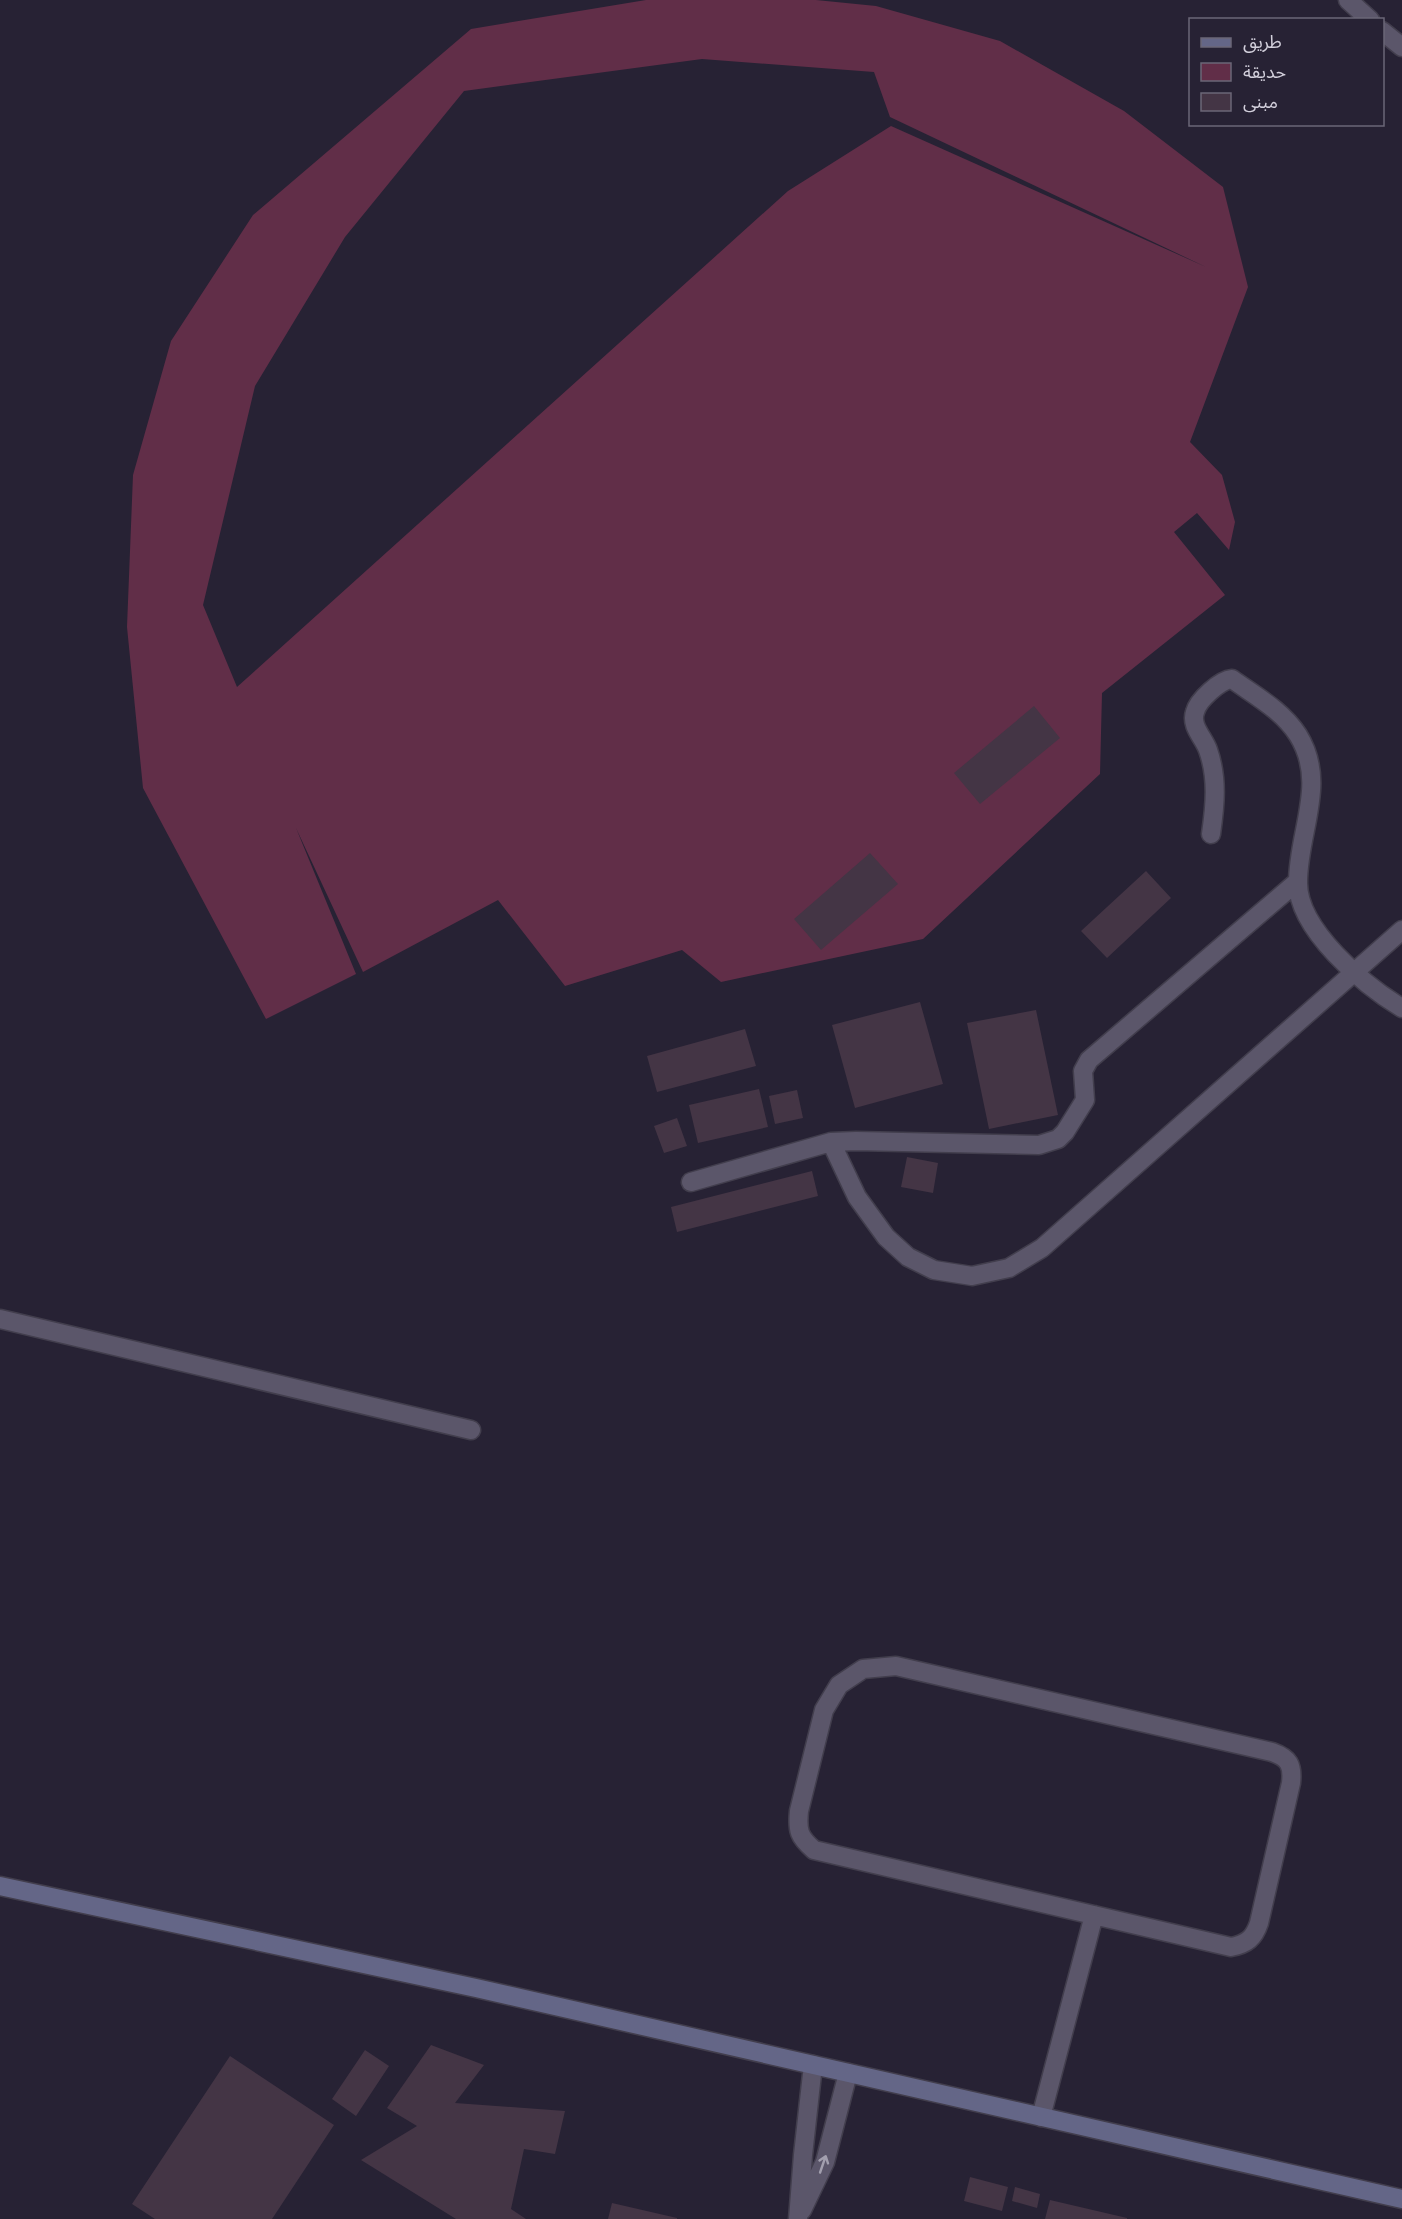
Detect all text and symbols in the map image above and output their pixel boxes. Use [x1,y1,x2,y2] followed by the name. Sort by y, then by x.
[1189,18,1384,126] legend
[1243,30,1282,54] text: طريق
[1243,60,1286,84] text: حديقة
[1243,90,1278,114] text: مبنى
[819,2155,830,2173] one-way arrow

